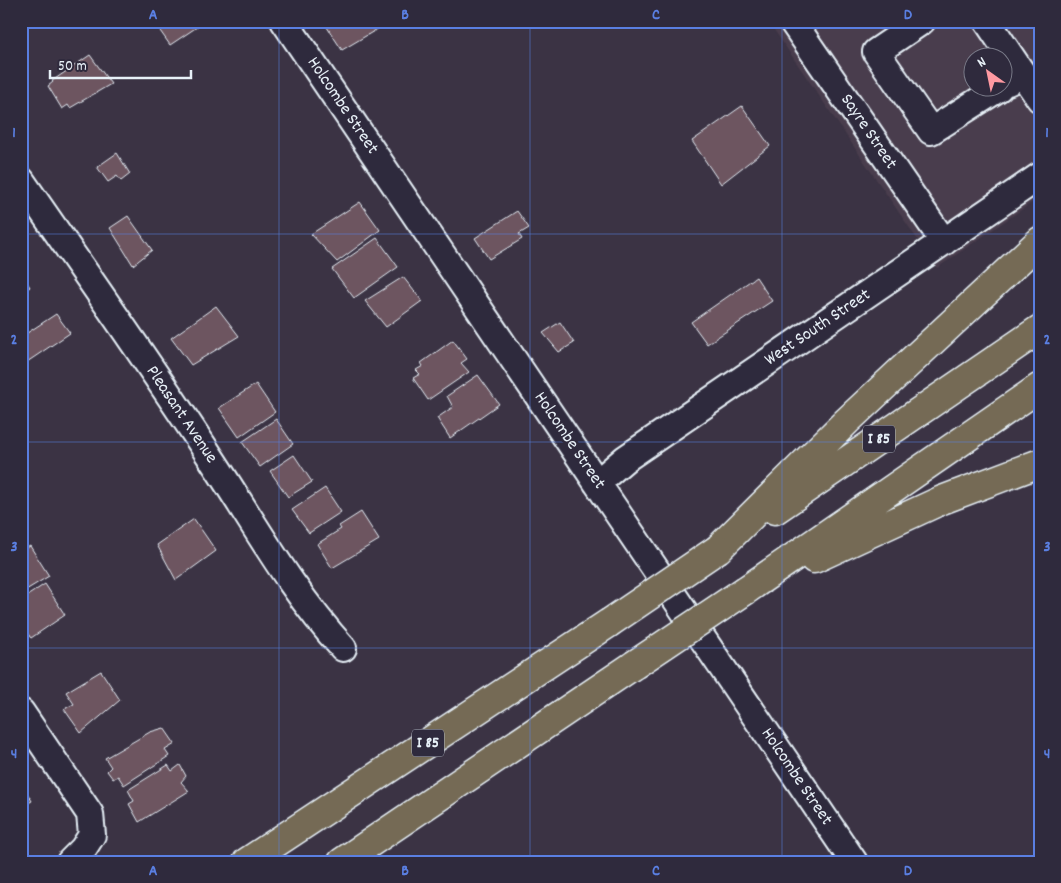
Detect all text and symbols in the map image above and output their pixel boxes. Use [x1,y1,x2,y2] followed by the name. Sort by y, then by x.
[149,4,158,27] text: A
[401,4,409,27] text: B
[652,4,660,27] text: C
[904,4,913,27] text: D
[50,48,191,80] scale bar
[964,48,1014,98] north arrow
[300,52,384,160] street label: Holcombe Street
[974,52,990,73] text: N
[58,56,87,78] text: 50 m
[834,89,903,175] street label: Sayre Street
[12,122,16,145] text: 1
[1045,122,1049,145] text: 1
[760,283,876,373] street label: West South Street
[11,329,18,352] text: 2
[1044,329,1051,352] text: 2
[139,361,223,469] street label: Pleasant Avenue
[527,387,611,495] street label: Holcombe Street
[863,426,895,452] road number: I 85
[10,536,18,559] text: 3
[1043,536,1051,559] text: 3
[754,723,838,831] street label: Holcombe Street
[412,730,444,756] road number: I 85
[11,743,17,766] text: 4
[1044,743,1050,766] text: 4
[149,860,158,883] text: A
[401,860,409,883] text: B
[652,860,660,883] text: C
[904,860,913,883] text: D

